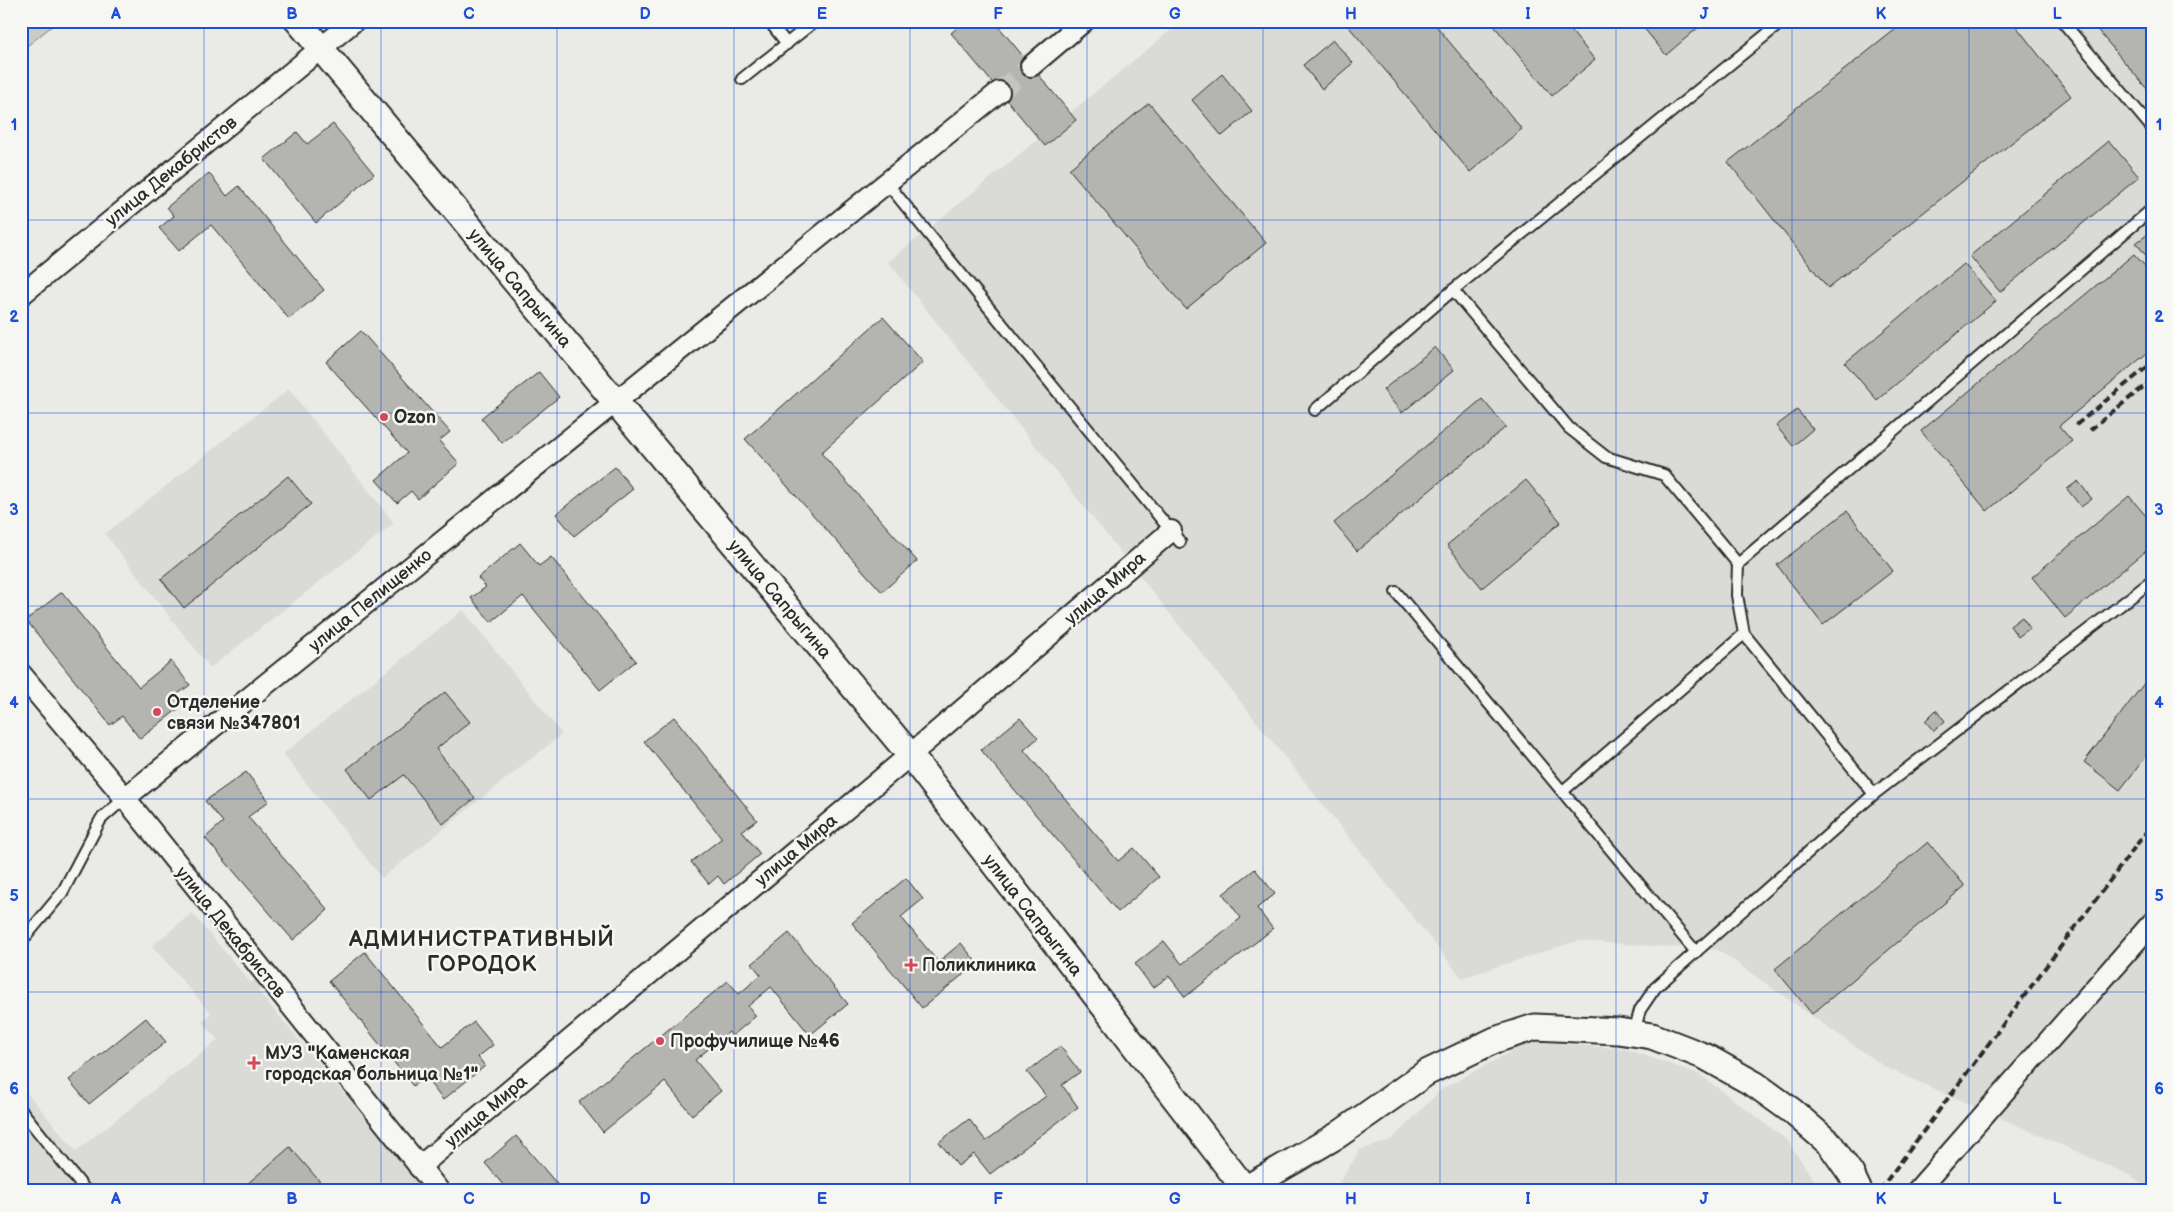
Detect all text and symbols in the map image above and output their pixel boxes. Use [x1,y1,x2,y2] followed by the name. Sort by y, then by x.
[110,5,121,24] text: A
[286,5,298,24] text: B
[463,5,475,24] text: C
[639,5,651,24] text: D
[817,5,827,24] text: E
[993,5,1003,24] text: F
[1169,5,1181,24] text: G
[1345,5,1357,24] text: H
[1525,5,1531,24] text: I
[1700,5,1709,24] text: J
[1876,5,1887,24] text: K
[2052,5,2062,24] text: L
[101,112,242,231] street label: улица Декабристов
[11,116,17,135] text: 1
[2156,116,2162,135] text: 1
[464,225,576,352] street label: улица Сапрыгина
[9,308,19,327] text: 2
[2154,308,2164,327] text: 2
[394,407,436,428] place label: Ozon
[378,411,390,423] marker: Ozon
[9,501,19,520] text: 3
[2154,501,2164,520] text: 3
[724,536,836,663] street label: улица Сапрыгина
[305,544,436,656] street label: улица Пелищенко
[1060,547,1150,629] street label: улица Мира
[167,692,301,734] place label: Отделение связи №347801
[9,694,19,713] text: 4
[2154,694,2164,713] text: 4
[151,706,163,718] marker: Отделение связи №347801
[751,810,842,891] street label: улица Мира
[978,850,1087,981] street label: улица Сапрыгина
[171,862,290,1003] street label: улица Декабристов
[9,887,19,906] text: 5
[2154,887,2164,906] text: 5
[348,924,615,978] district label: АДМИНИСТРАТИВНЫЙ ГОРОДОК
[922,955,1037,976] place label: Поликлиника
[904,958,918,972] marker: Поликлиника
[670,1031,840,1052] place label: Профучилище №46
[654,1035,666,1047] marker: Профучилище №46
[265,1043,478,1085] place label: МУЗ "Каменская городская больница №1"
[247,1056,261,1070] marker: МУЗ "Каменская городская больница №1"
[441,1071,532,1152] street label: улица Мира
[9,1080,19,1099] text: 6
[2154,1080,2164,1099] text: 6
[110,1190,121,1209] text: A
[286,1190,298,1209] text: B
[463,1190,475,1209] text: C
[639,1190,651,1209] text: D
[817,1190,827,1209] text: E
[993,1190,1003,1209] text: F
[1169,1190,1181,1209] text: G
[1345,1190,1357,1209] text: H
[1525,1190,1531,1209] text: I
[1700,1190,1709,1209] text: J
[1876,1190,1887,1209] text: K
[2052,1190,2062,1209] text: L

